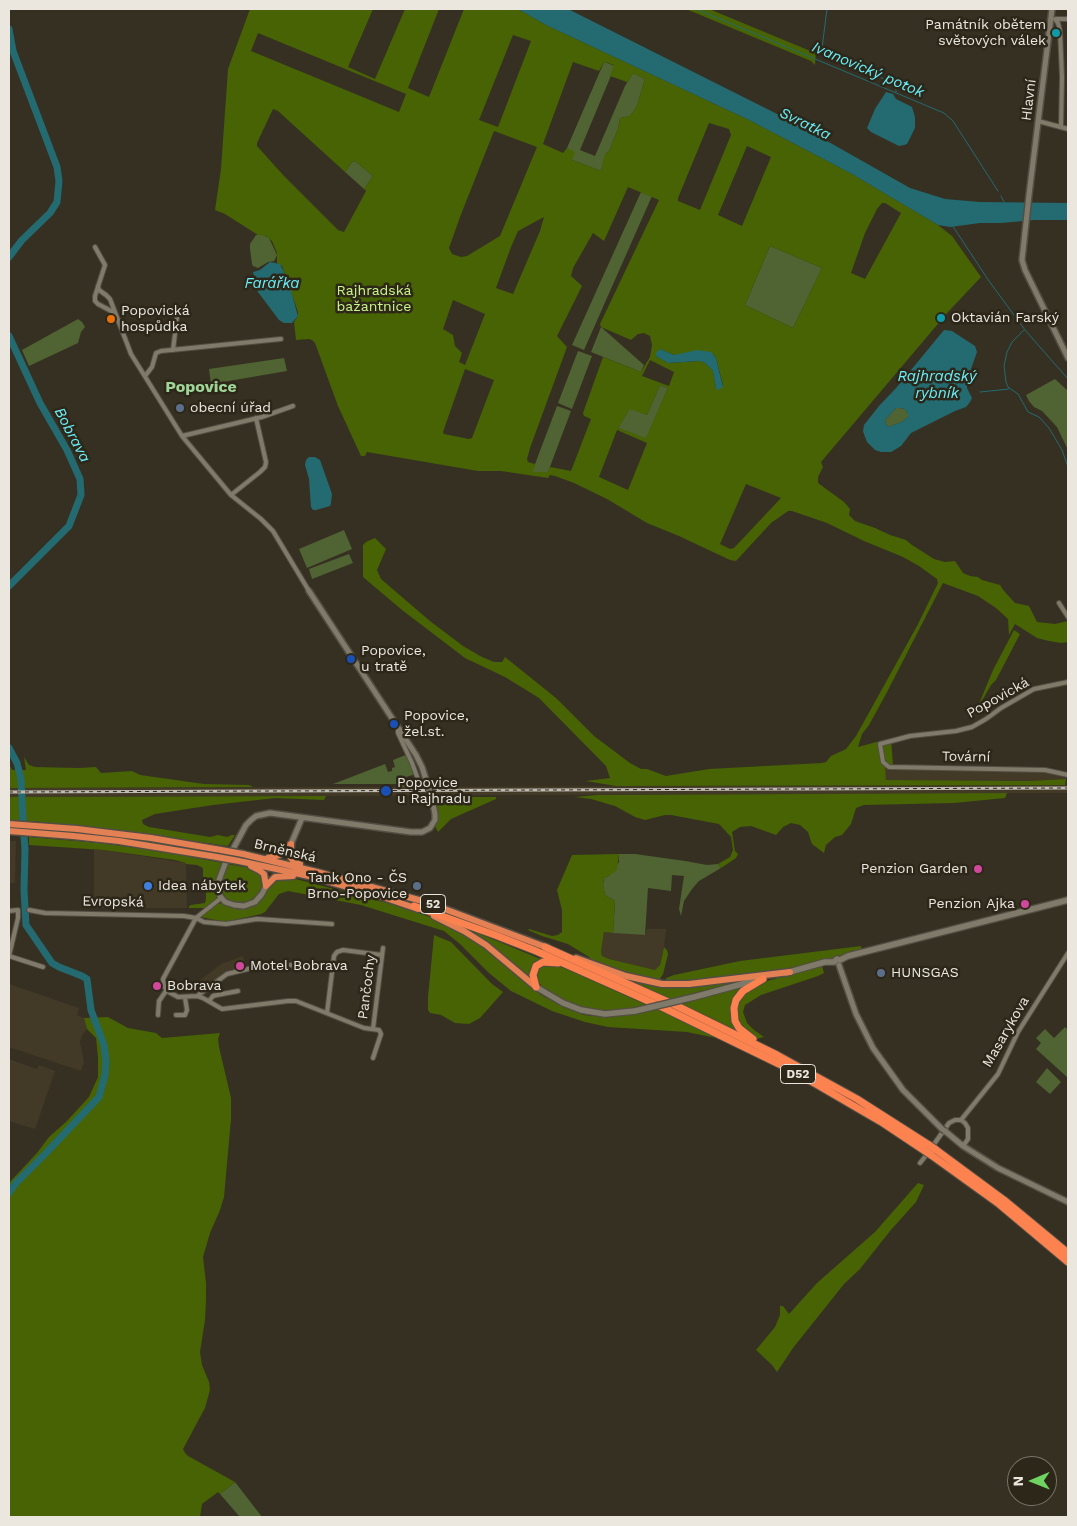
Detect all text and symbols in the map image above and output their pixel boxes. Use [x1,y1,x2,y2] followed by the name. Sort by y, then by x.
[925,17,1046,49] place label: Památník obětem světových válek
[1050,27,1062,39] marker: Památník obětem světových válek
[809,38,927,102] water label: Ivanovický potok
[1018,78,1040,122] street label: Hlavní
[776,104,834,144] water label: Svratka
[245,275,299,293] water label: Farářka
[337,283,411,316] park label: Rajhradská bažantnice
[121,303,190,336] place label: Popovická hospůdka
[951,310,1059,326] place label: Oktavián Farský
[935,312,947,324] marker: Oktavián Farský
[105,313,117,325] marker: Popovická hospůdka
[898,368,976,403] water label: Rajhradský rybník
[165,377,237,397] district label: Popovice
[190,400,271,416] place label: obecní úřad
[174,402,186,414] marker: obecní úřad
[50,404,94,466] water label: Bobrava
[361,643,426,676] place label: Popovice, u tratě
[345,653,357,665] marker: Popovice, u tratě
[964,674,1032,722] street label: Popovická
[404,708,469,740] place label: Popovice, žel.st.
[388,718,400,730] marker: Popovice, žel.st.
[942,748,990,766] street label: Tovární
[397,775,471,808] place label: Popovice u Rajhradu
[379,784,393,798] marker: Popovice u Rajhradu
[252,836,318,866] street label: Brněnská
[861,861,968,877] place label: Penzion Garden
[972,863,984,875] marker: Penzion Garden
[307,870,407,902] place label: Tank Ono - ČS Brno-Popovice
[158,878,246,894] place label: Idea nábytek
[142,880,154,892] marker: Idea nábytek
[411,880,423,892] marker: Tank Ono - ČS Brno-Popovice
[82,893,144,911] street label: Evropská
[420,894,446,914] road number: 52
[928,896,1015,912] place label: Penzion Ajka
[1019,898,1031,910] marker: Penzion Ajka
[355,954,379,1020] street label: Pančochy
[250,958,348,974] place label: Motel Bobrava
[234,960,246,972] marker: Motel Bobrava
[891,965,959,981] place label: HUNSGAS
[875,967,887,979] marker: HUNSGAS
[167,978,222,994] place label: Bobrava
[151,980,163,992] marker: Bobrava
[979,994,1033,1070] street label: Masarykova
[780,1064,816,1084] road number: D52
[1007,1456,1057,1506] north arrow
[1010,1476,1026,1487] text: N

